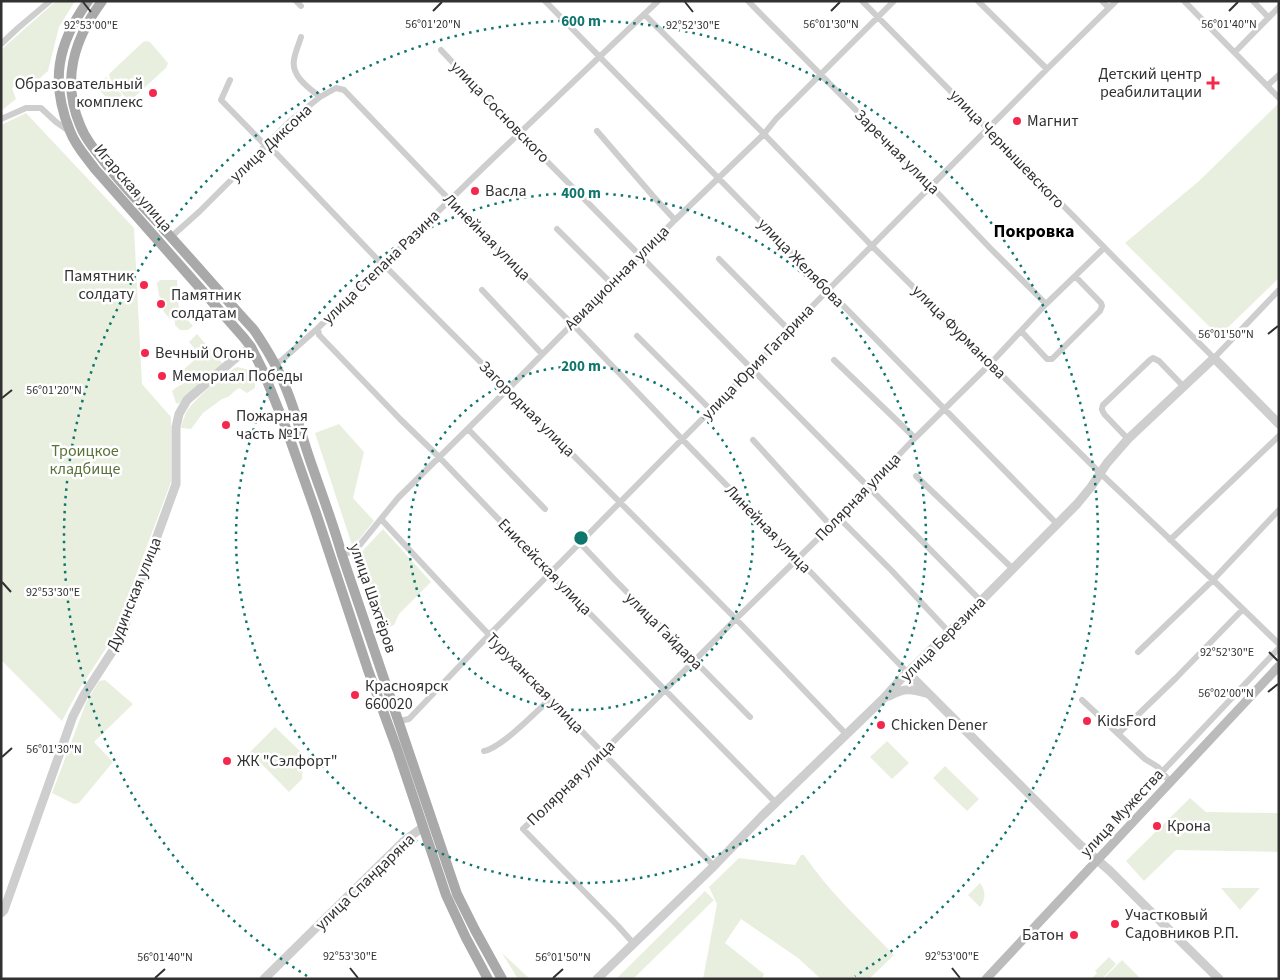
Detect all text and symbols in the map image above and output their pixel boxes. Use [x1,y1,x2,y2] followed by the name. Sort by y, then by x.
[561,11,601,32] text: 600 m
[405,16,461,33] text: 56°01'20"N
[803,16,859,33] text: 56°01'30"N
[1201,16,1257,33] text: 56°01'40"N
[64,17,118,34] text: 92°53'00"E
[666,17,720,34] text: 92°52'30"E
[445,56,555,168] street label: улица Сосновского
[1098,63,1202,103] place label: Детский центр реабилитации
[15,73,143,113] place label: Образовательный комплекс
[1206,76,1220,90] marker: Детский центр реабилитации
[944,85,1070,213] street label: улица Чернышевского
[147,87,159,99] marker: Образовательный комплекс
[225,99,317,187] street label: улица Диксона
[850,105,944,199] street label: Заречная улица
[1027,110,1079,132] place label: Магнит
[1011,115,1023,127] marker: Магнит
[89,139,177,237] street label: Игарская улица
[485,180,527,202] place label: Васла
[561,183,601,204] text: 400 m
[469,185,481,197] marker: Васла
[438,188,536,286] street label: Линейная улица
[317,205,445,329] street label: улица Степана Разина
[753,213,849,313] street label: улица Желябова
[994,219,1074,244] district label: Покровка
[560,221,674,335] street label: Авиационная улица
[64,265,135,305] place label: Памятник солдату
[138,279,150,291] marker: Памятник солдату
[907,280,1011,384] street label: улица Фурманова
[171,284,241,324] place label: Памятник солдатам
[155,298,167,310] marker: Памятник солдатам
[697,299,819,425] street label: улица Юрия Гагарина
[1198,326,1254,343] text: 56°01'50"N
[155,342,255,364] place label: Вечный Огонь
[139,347,151,359] marker: Вечный Огонь
[474,356,580,462] street label: Загородная улица
[561,356,601,377] text: 200 m
[172,365,303,387] place label: Мемориал Победы
[156,370,168,382] marker: Мемориал Победы
[26,382,82,399] text: 56°01'20"N
[236,405,308,445] place label: Пожарная часть №17
[220,419,232,431] marker: Пожарная часть №17
[50,440,120,480] park label: Троицкое кладбище
[810,448,906,546] street label: Полярная улица
[720,480,816,578] street label: Линейная улица
[493,514,597,620] street label: Енисейская улица
[572,529,590,547] centre of rings
[101,534,167,654] street label: Дудинская улица
[344,540,402,656] street label: улица Шахтёров
[26,584,80,601] text: 92°53'30"E
[620,587,708,675] street label: улица Гайдара
[895,591,991,687] street label: улица Березина
[481,628,589,738] street label: Туруханская улица
[1200,644,1254,661] text: 92°52'30"E
[365,675,448,715] place label: Красноярск 660020
[1198,685,1254,702] text: 56°02'00"N
[349,689,361,701] marker: Красноярск 660020
[1097,710,1156,732] place label: KidsFord
[891,714,988,736] place label: Chicken Dener
[1081,715,1093,727] marker: KidsFord
[875,719,887,731] marker: Chicken Dener
[522,735,620,831] street label: Полярная улица
[26,741,82,758] text: 56°01'30"N
[237,750,338,772] place label: ЖК "Сэлфорт"
[221,755,233,767] marker: ЖК "Сэлфорт"
[1075,764,1169,862] street label: улица Мужества
[1167,815,1211,837] place label: Крона
[1151,820,1163,832] marker: Крона
[310,829,420,935] street label: улица Спандаряна
[1125,904,1239,944] place label: Участковый Садовников Р.П.
[1109,918,1121,930] marker: Участковый Садовников Р.П.
[1022,924,1064,946] place label: Батон
[1068,929,1080,941] marker: Батон
[323,948,377,965] text: 92°53'30"E
[925,948,979,965] text: 92°53'00"E
[137,949,193,966] text: 56°01'40"N
[535,949,591,966] text: 56°01'50"N

